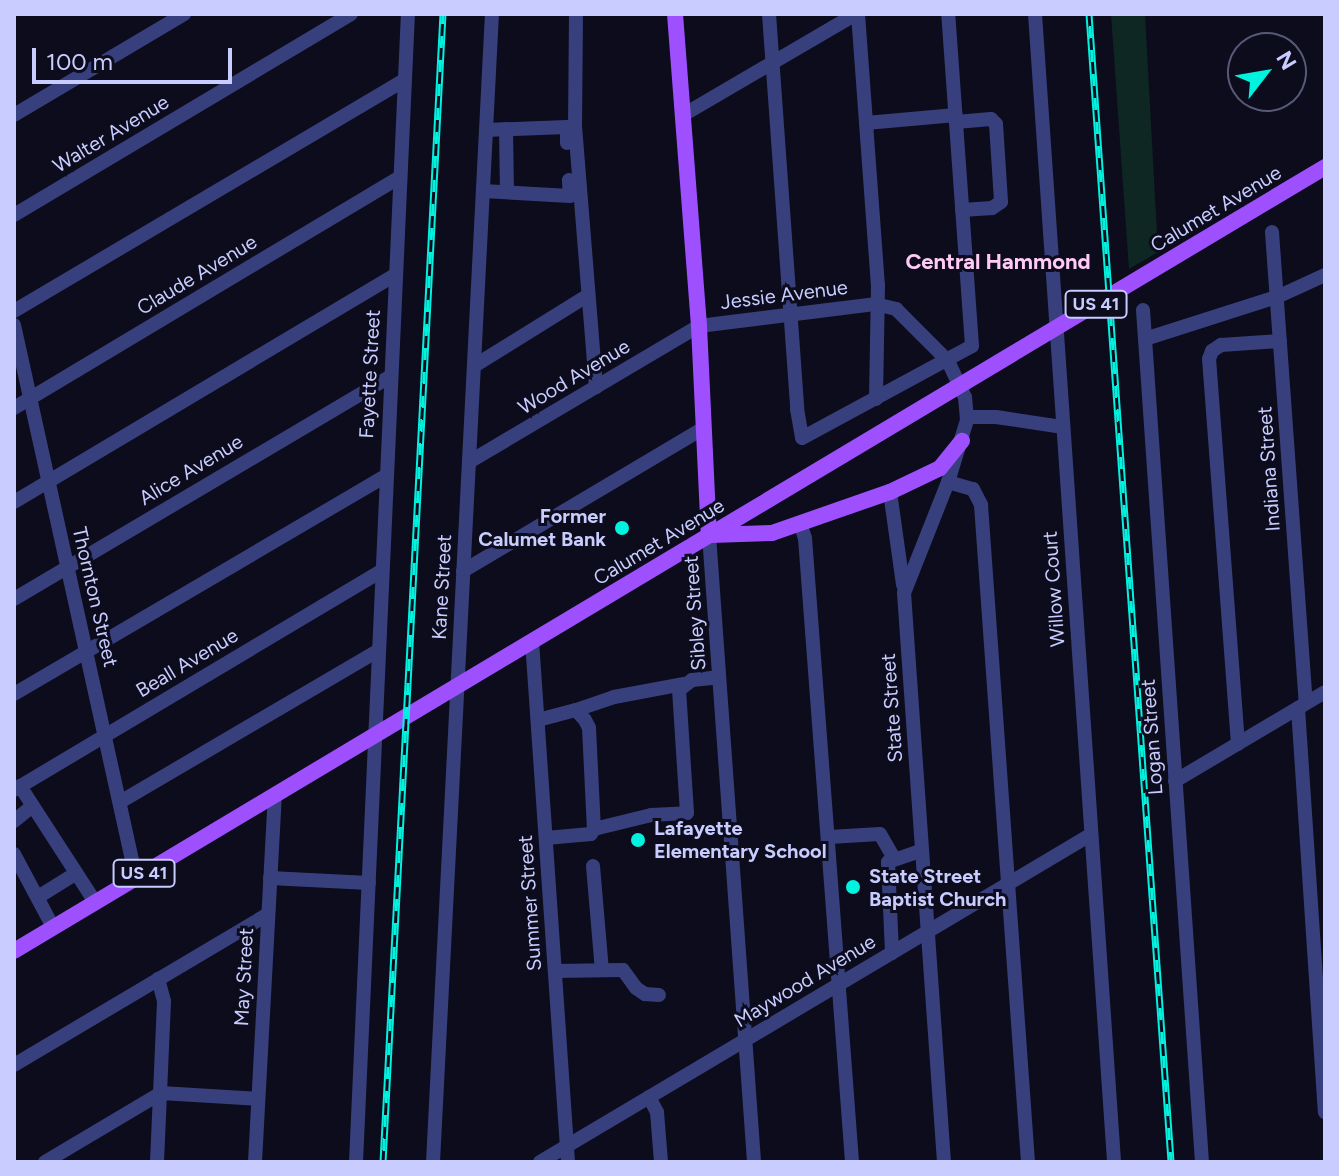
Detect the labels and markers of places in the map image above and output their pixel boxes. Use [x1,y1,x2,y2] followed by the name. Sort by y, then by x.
[478,504,606,551] place label: Former Calumet Bank
[613,519,631,537] marker: Former Calumet Bank
[654,816,827,863] place label: Lafayette Elementary School
[629,831,647,849] marker: Lafayette Elementary School
[869,864,1006,911] place label: State Street Baptist Church
[844,878,862,896] marker: State Street Baptist Church

